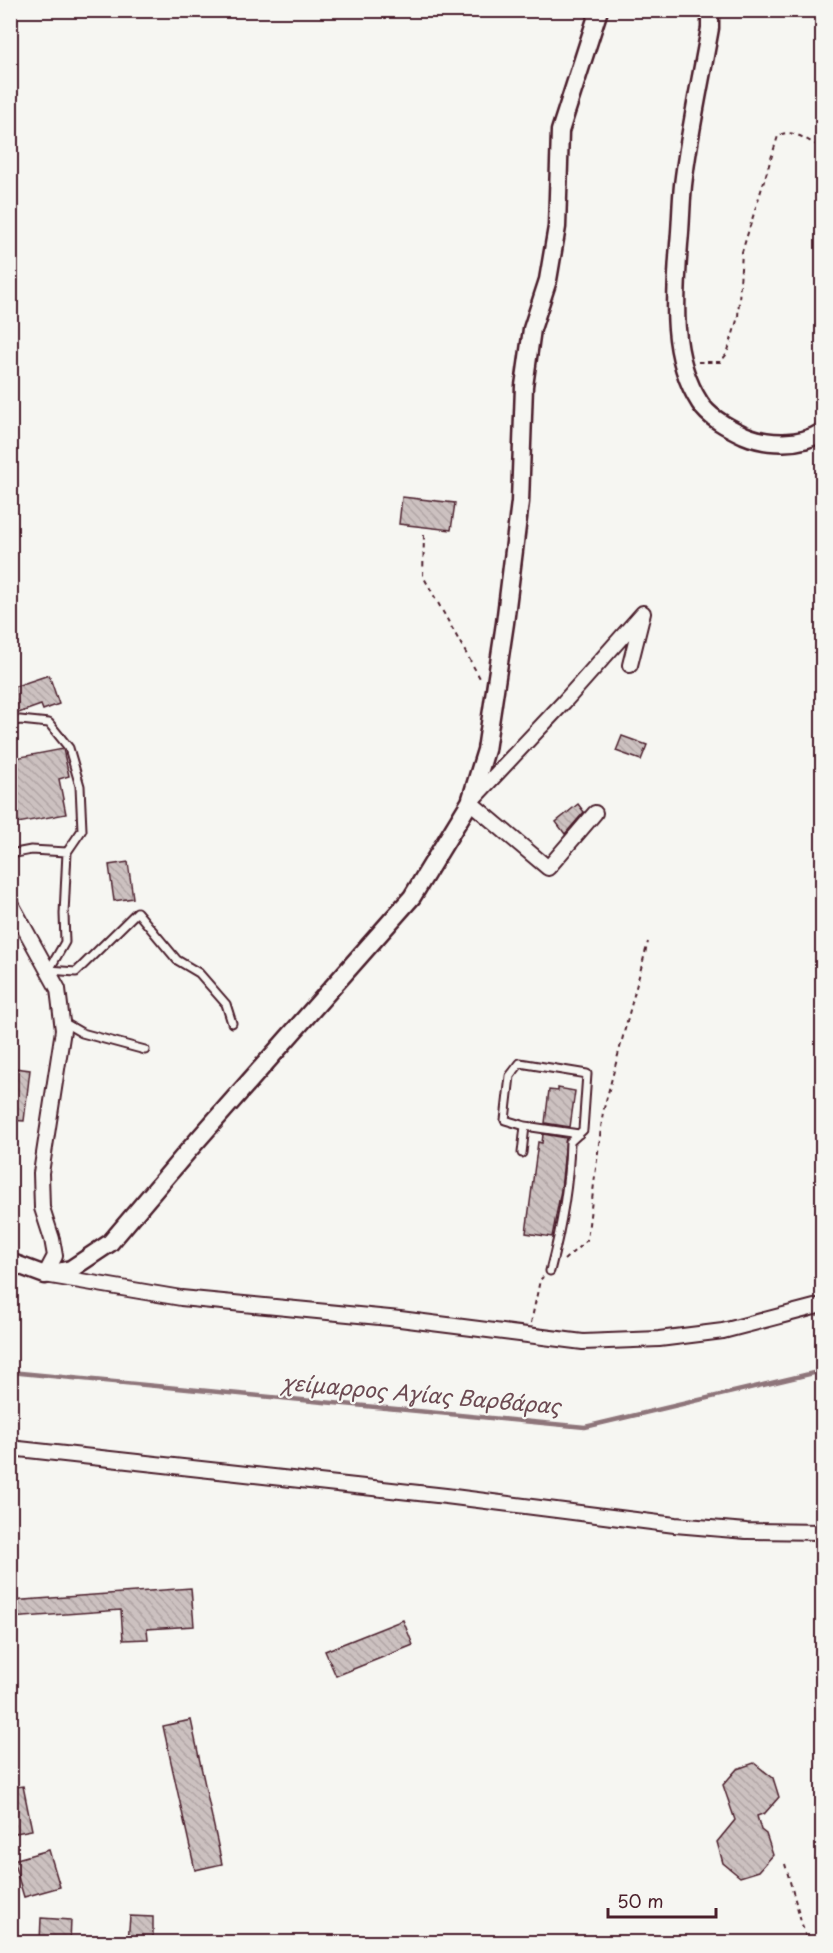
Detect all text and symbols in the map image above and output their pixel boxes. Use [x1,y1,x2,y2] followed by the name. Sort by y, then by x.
[279,1365,564,1421] water label: χείμαρρος Αγίας Βαρβάρας
[608,1881,716,1919] scale bar
[617,1887,664,1914] text: 50 m

